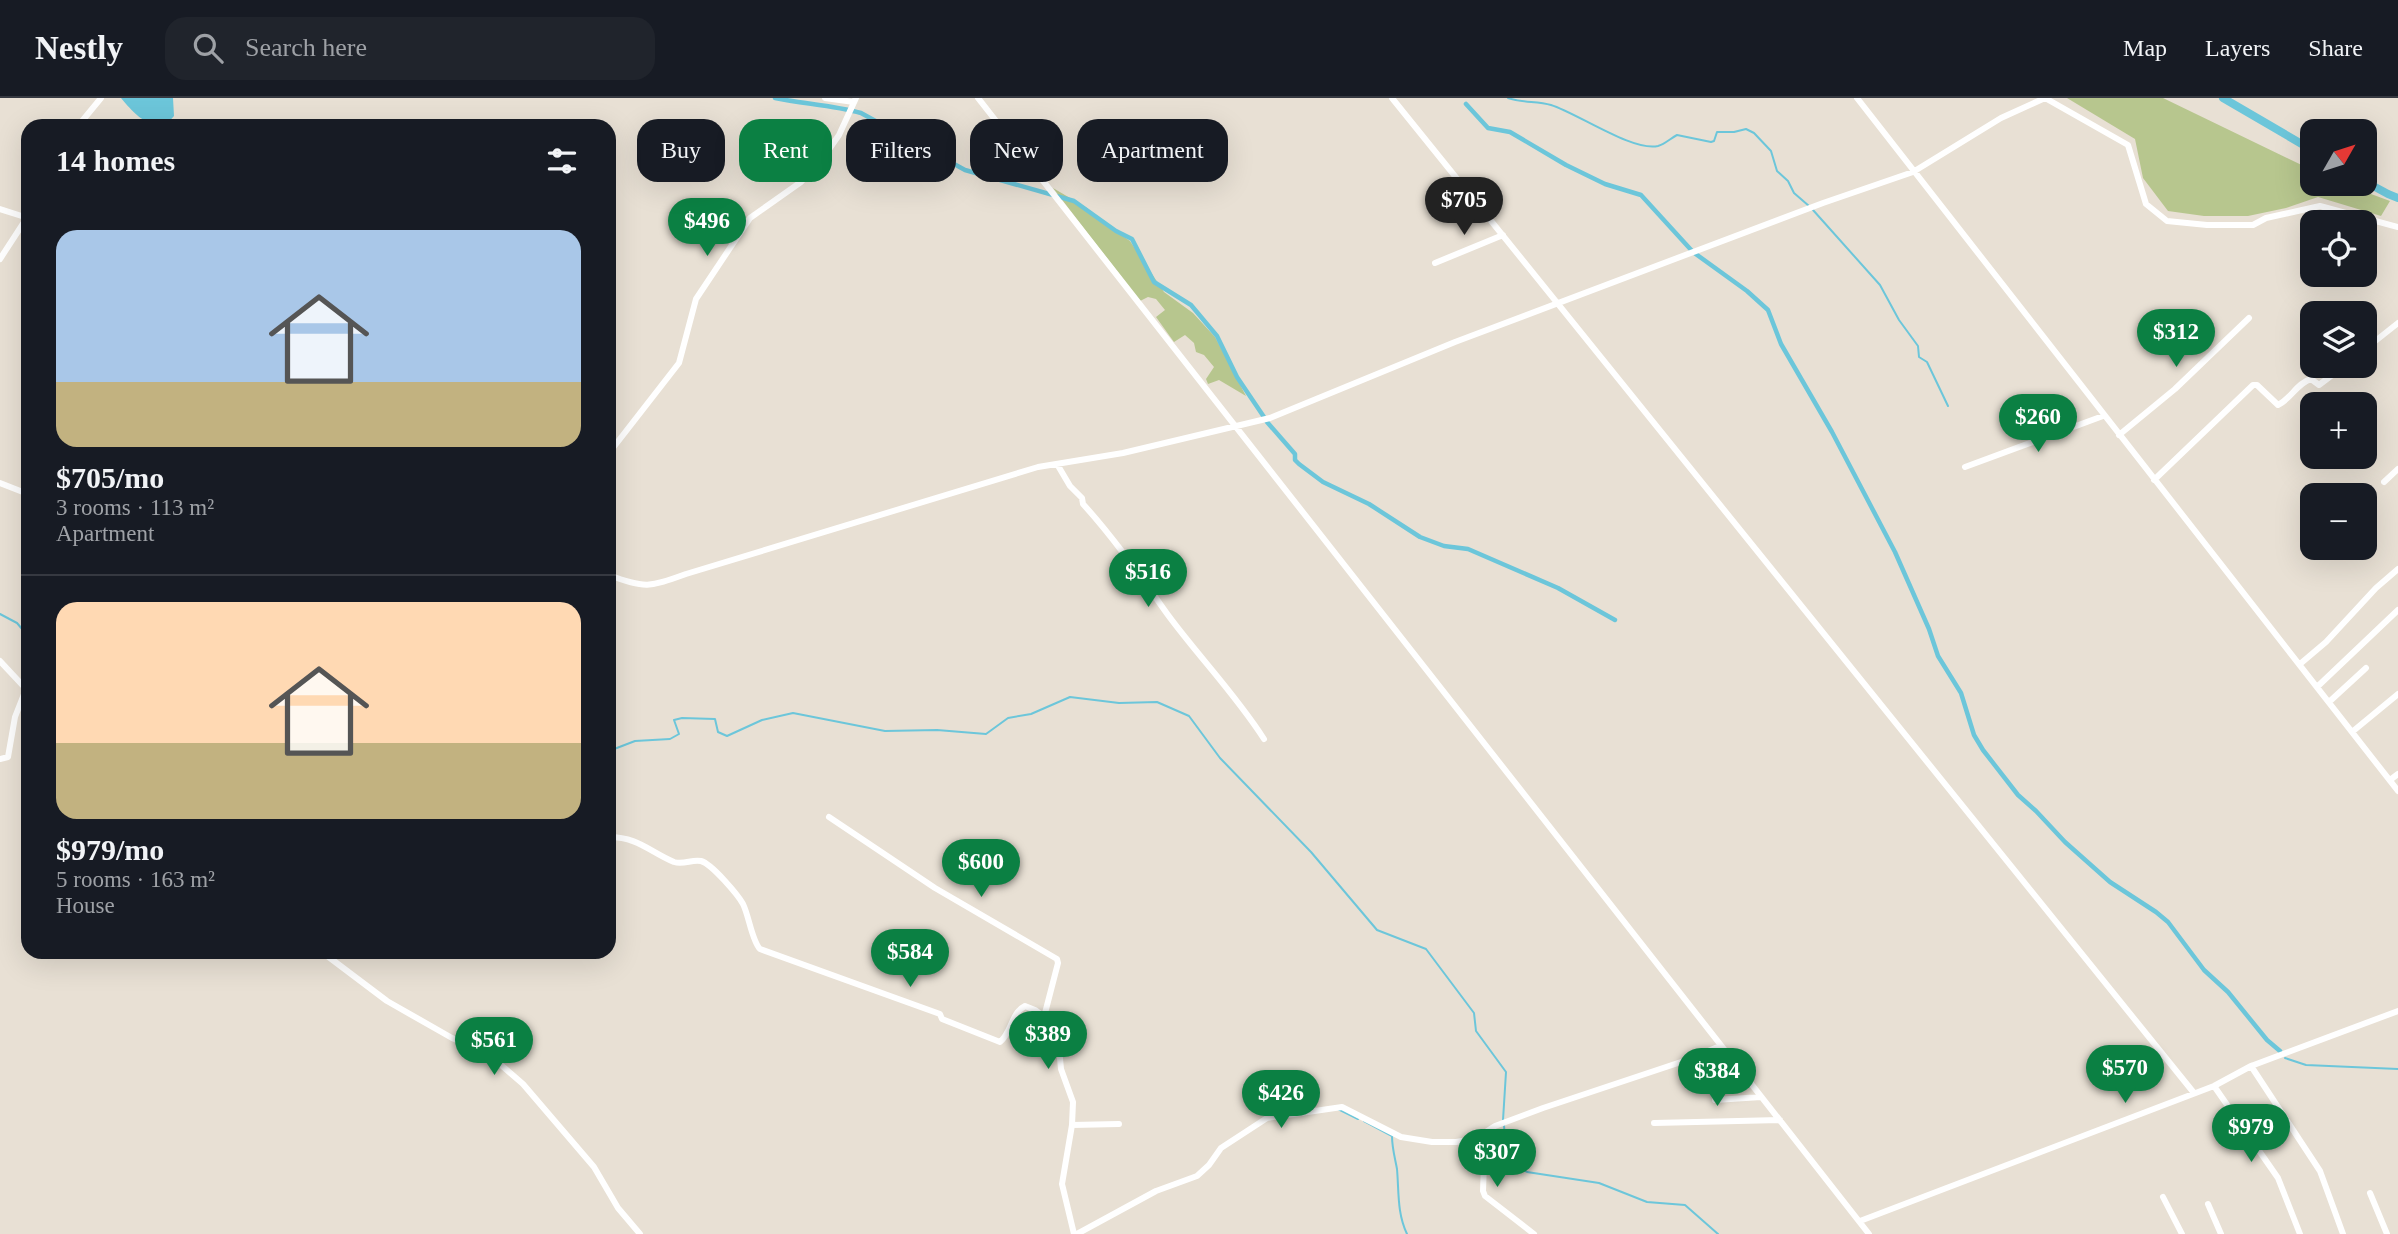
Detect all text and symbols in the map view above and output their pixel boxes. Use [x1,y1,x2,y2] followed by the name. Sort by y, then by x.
[165,17,655,80] search box
[189,29,227,67] icon: search
[35,30,123,66] text: Nestly
[245,33,367,62] text: Search here
[2123,35,2167,61] text: Map
[2205,35,2270,61] text: Layers
[2308,35,2363,61] text: Share
[637,119,725,182] chip: Buy
[739,119,832,182] chip: Rent
[846,119,956,182] chip: Filters
[970,119,1063,182] chip: New
[1077,119,1228,182] chip: Apartment
[2300,119,2376,196] north arrow
[2300,119,2377,560] map controls
[543,142,581,180] icon: filters
[56,144,175,177] text: 14 homes
[1423,178,1505,237] pin: $705
[1441,187,1487,212] text: $705
[666,198,748,258] pin: $496
[684,208,730,233] text: $496
[2300,210,2377,287] button: locate
[256,276,382,402] icon: home
[2300,301,2377,378] button: layers
[2135,310,2217,369] pin: $312
[2153,319,2199,344] text: $312
[2300,392,2377,469] button: +
[1997,394,2079,454] pin: $260
[2015,404,2061,429] text: $260
[56,461,164,494] text: $705/mo
[2300,483,2377,560] button: −
[56,495,214,520] text: 3 rooms · 113 m²
[56,521,154,546] text: Apartment
[1107,550,1189,609] pin: $516
[1125,559,1171,584] text: $516
[256,648,382,774] icon: home
[56,833,164,866] text: $979/mo
[940,840,1022,899] pin: $600
[958,849,1004,874] text: $600
[56,867,215,892] text: 5 rooms · 163 m²
[56,893,115,918] text: House
[869,930,951,989] pin: $584
[887,939,933,964] text: $584
[1007,1012,1089,1071] pin: $389
[453,1018,535,1077] pin: $561
[1025,1021,1071,1046] text: $389
[471,1027,517,1052] text: $561
[2084,1046,2166,1105] pin: $570
[1676,1048,1758,1108] pin: $384
[2102,1055,2148,1080] text: $570
[1694,1058,1740,1083] text: $384
[1240,1070,1322,1130] pin: $426
[1258,1080,1304,1105] text: $426
[2210,1104,2292,1164] pin: $979
[2228,1114,2274,1139] text: $979
[1456,1130,1538,1189] pin: $307
[1474,1139,1520,1164] text: $307

